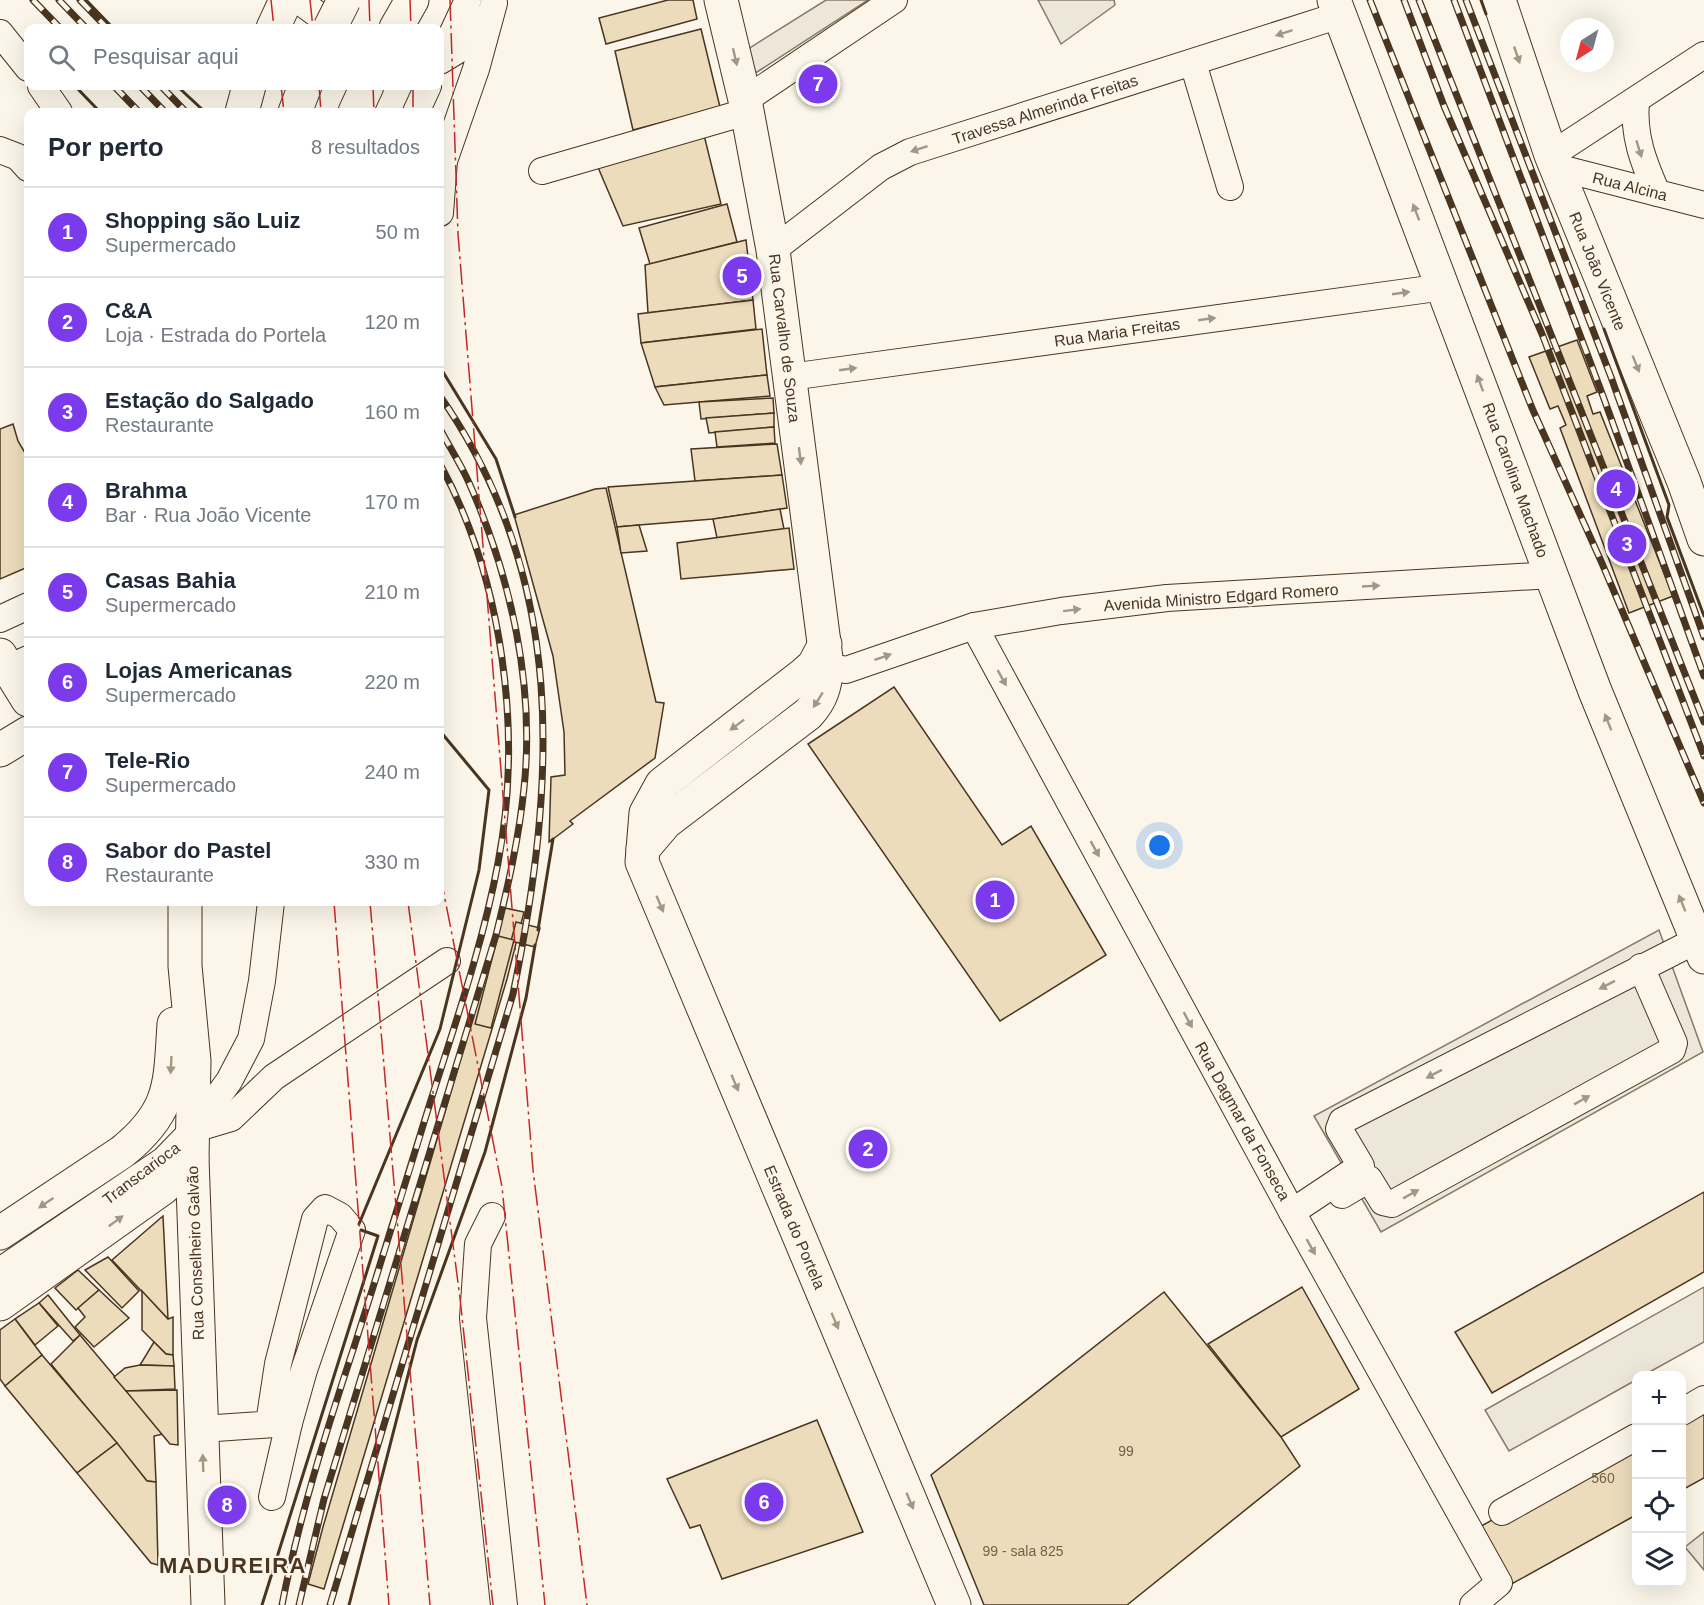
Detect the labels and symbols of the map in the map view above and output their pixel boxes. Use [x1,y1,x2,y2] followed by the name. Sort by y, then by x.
[1560,18,1614,72] north arrow
[1275,29,1293,38] one-way arrow
[1513,46,1523,64] one-way arrow
[730,48,740,66] one-way arrow
[798,62,838,106] pin: 7
[950,71,1140,148] street label: Travessa Almerinda Freitas
[1635,140,1644,158] one-way arrow
[910,145,928,155] one-way arrow
[1591,169,1669,204] street label: Rua Alcina
[1410,203,1420,221] one-way arrow
[1566,210,1629,333] street label: Rua João Vicente
[766,253,803,424] street label: Rua Carvalho de Souza
[722,254,762,298] pin: 5
[1391,288,1410,297] one-way arrow
[1053,315,1181,350] street label: Rua Maria Freitas
[1198,315,1217,324] one-way arrow
[1631,356,1641,374] one-way arrow
[838,364,857,373] one-way arrow
[1474,373,1484,391] one-way arrow
[1480,400,1552,560] street label: Rua Carolina Machado
[795,446,805,465] one-way arrow
[1596,466,1636,512] pin: 4
[1608,522,1646,566] pin: 3
[1103,581,1339,614] street label: Avenida Ministro Edgard Romero
[1361,581,1380,591] one-way arrow
[1062,605,1081,615] one-way arrow
[874,652,892,661] one-way arrow
[997,669,1007,686] one-way arrow
[813,692,824,709] one-way arrow
[1603,713,1612,731] one-way arrow
[729,719,745,731] one-way arrow
[1145,831,1174,860] your location
[1090,841,1100,858] one-way arrow
[976,878,1014,922] pin: 1
[1677,893,1687,911] one-way arrow
[655,895,665,913] one-way arrow
[1599,980,1616,990] one-way arrow
[1183,1012,1193,1029] one-way arrow
[1192,1039,1293,1204] street label: Rua Dagmar da Fonseca
[167,1056,176,1075] one-way arrow
[1425,1069,1442,1079] one-way arrow
[730,1075,740,1093] one-way arrow
[1573,1095,1590,1105] one-way arrow
[848,1126,888,1172] pin: 2
[99,1139,183,1208] street label: Transcarioca
[761,1163,828,1292] street label: Estrada do Portela
[184,1165,207,1340] street label: Rua Conselheiro Galvão
[1402,1189,1419,1199] one-way arrow
[38,1197,54,1208] one-way arrow
[108,1216,123,1228] one-way arrow
[1306,1239,1317,1255] one-way arrow
[830,1313,840,1331] one-way arrow
[1118,1443,1134,1459] house number: 99
[198,1453,208,1472] one-way arrow
[1591,1470,1615,1486] house number: 560
[744,1480,783,1524] pin: 6
[208,1482,246,1528] pin: 8
[905,1493,915,1511] one-way arrow
[983,1543,1064,1559] house number: 99 - sala 825
[159,1553,307,1578] district label: MADUREIRA

